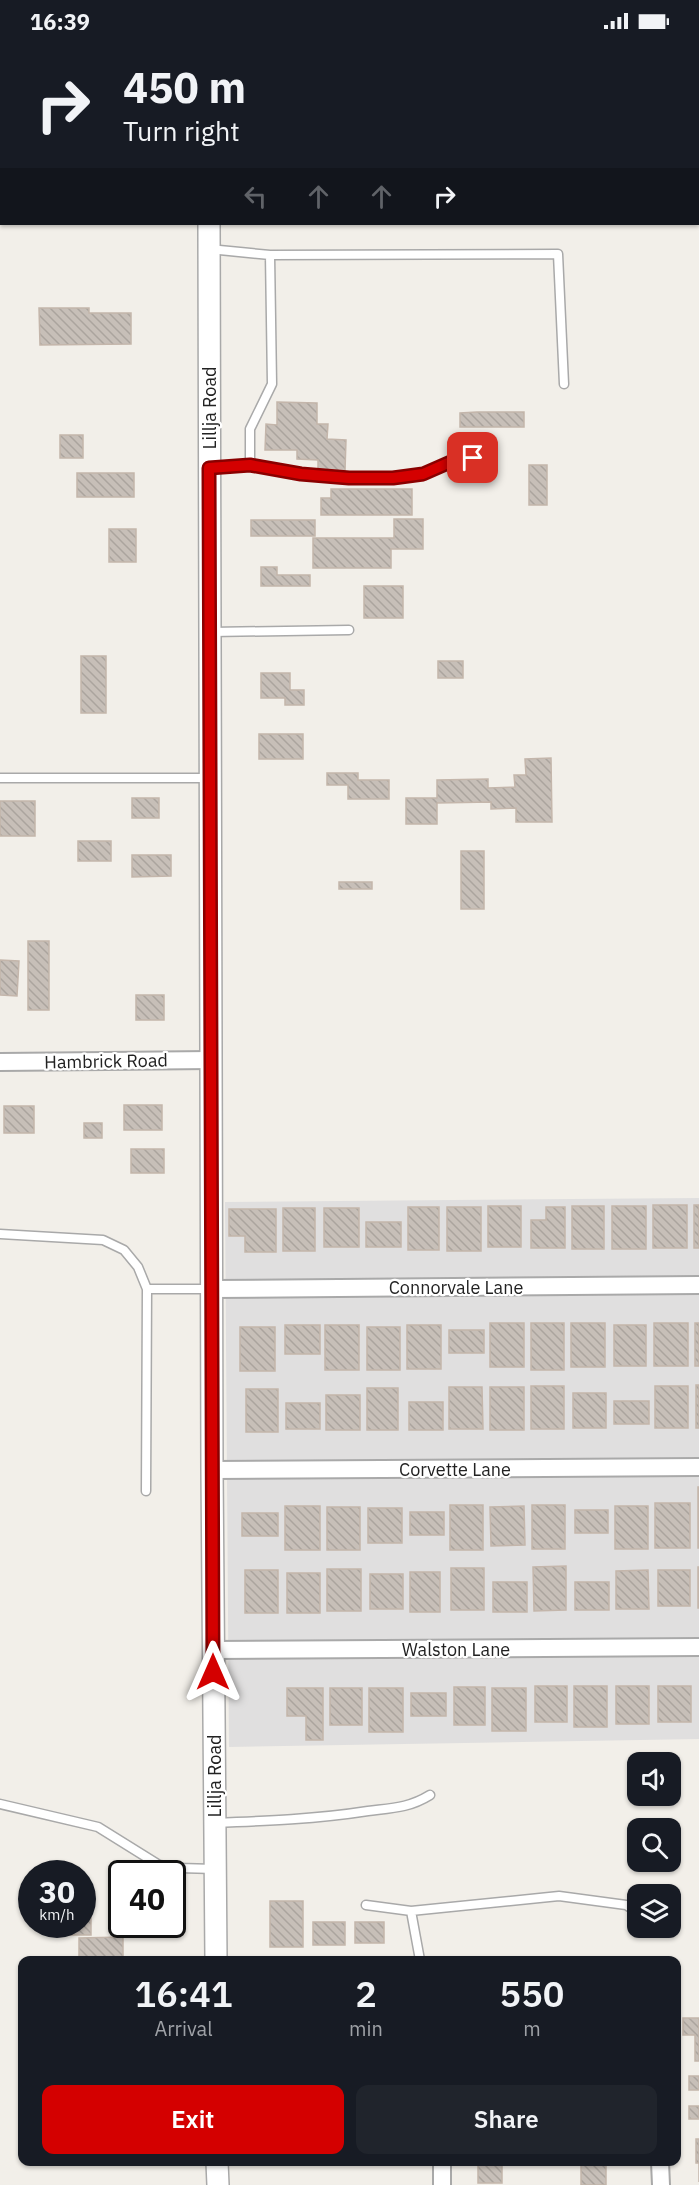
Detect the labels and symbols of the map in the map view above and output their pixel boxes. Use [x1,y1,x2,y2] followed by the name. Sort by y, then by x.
[198,367,221,449] street label: Lillja Road
[447,432,498,483] pin
[44,1048,168,1074] street label: Hambrick Road
[389,1276,523,1299] street label: Connorvale Lane
[399,1458,511,1481] street label: Corvette Lane
[402,1638,510,1661] street label: Walston Lane
[181,1640,245,1704] position arrow
[203,1735,226,1817] street label: Lillja Road
[108,1860,186,1938] speed limit sign: 40

